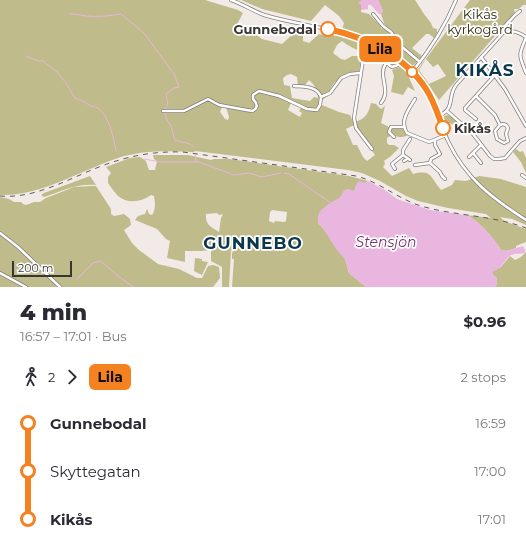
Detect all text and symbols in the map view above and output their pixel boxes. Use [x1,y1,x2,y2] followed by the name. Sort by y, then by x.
[447,6,513,37] park label: Kikås kyrkogård
[233,21,317,37] place label: Gunnebodal
[320,21,336,37] marker: Gunnebodal
[352,36,408,62] line badge: Lila
[367,40,393,58] text: Lila
[455,60,515,80] district label: KIKÅS
[406,66,418,78] unlabelled marker
[435,120,451,136] marker: Kikås
[454,120,491,136] place label: Kikås
[203,233,303,253] district label: GUNNEBO
[356,233,416,251] water label: Stensjön
[12,259,72,278] scale bar
[18,261,53,275] text: 200 m
[20,299,87,326] text: 4 min
[463,312,506,331] text: $0.96
[20,328,127,344] text: 16:57 – 17:01 · Bus
[20,366,42,388] icon: walk
[61,366,83,388] icon: forward
[97,368,123,386] text: Lila
[48,369,55,385] text: 2
[461,369,506,385] text: 2 stops
[50,414,146,433] text: Gunnebodal
[475,415,506,431] text: 16:59
[50,462,141,481] text: Skyttegatan
[474,463,506,479] text: 17:00
[50,510,93,529] text: Kikås
[478,511,506,527] text: 17:01

